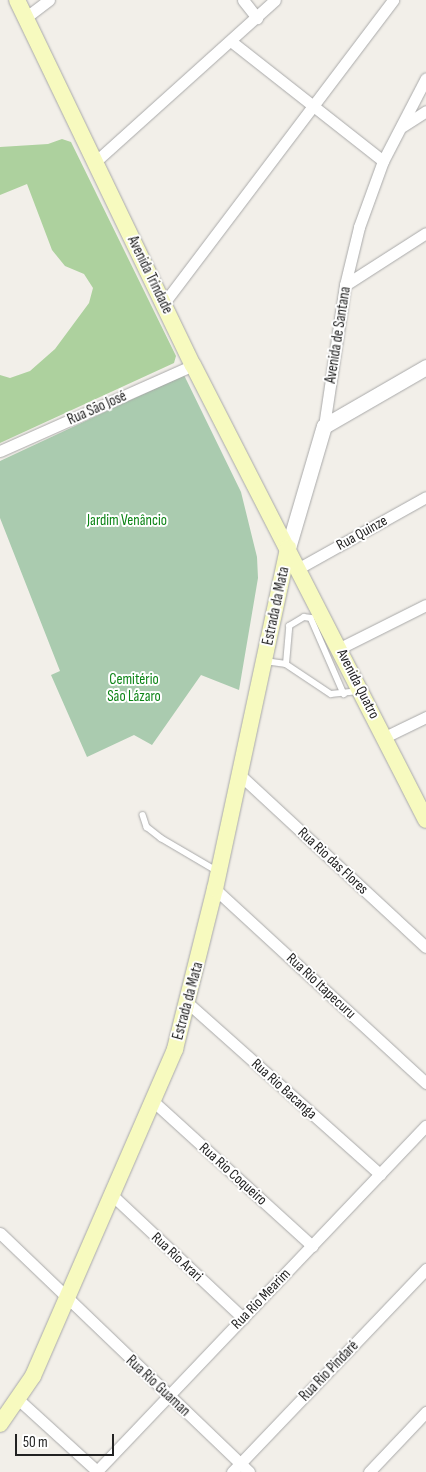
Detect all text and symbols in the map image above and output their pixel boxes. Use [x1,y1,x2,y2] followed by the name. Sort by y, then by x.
[123,233,177,317] street label: Avenida Trindade
[321,285,355,385] street label: Avenida de Santana
[65,387,129,429] street label: Rua São José
[87,512,167,530] park label: Jardim Venâncio
[333,512,391,554] street label: Rua Quinze
[259,565,293,647] street label: Estrada da Mata
[333,646,383,722] street label: Avenida Quatro
[107,670,161,705] park label: Cemitério São Lázaro
[294,824,372,898] street label: Rua Rio das Flores
[283,949,359,1023] street label: Rua Rio Itapecuru
[169,960,207,1042] street label: Estrada da Mata
[248,1055,320,1123] street label: Rua Rio Bacanga
[196,1139,270,1209] street label: Rua Rio Coqueiro
[148,1229,206,1285] street label: Rua Rio Arari
[228,1265,294,1333] street label: Rua Rio Mearim
[296,1337,362,1405] street label: Rua Rio Pindaré
[122,1352,194,1420] street label: Rua Rio Guaman
[18,1424,116,1456] scale bar
[23,1433,48,1452] text: 50 m

